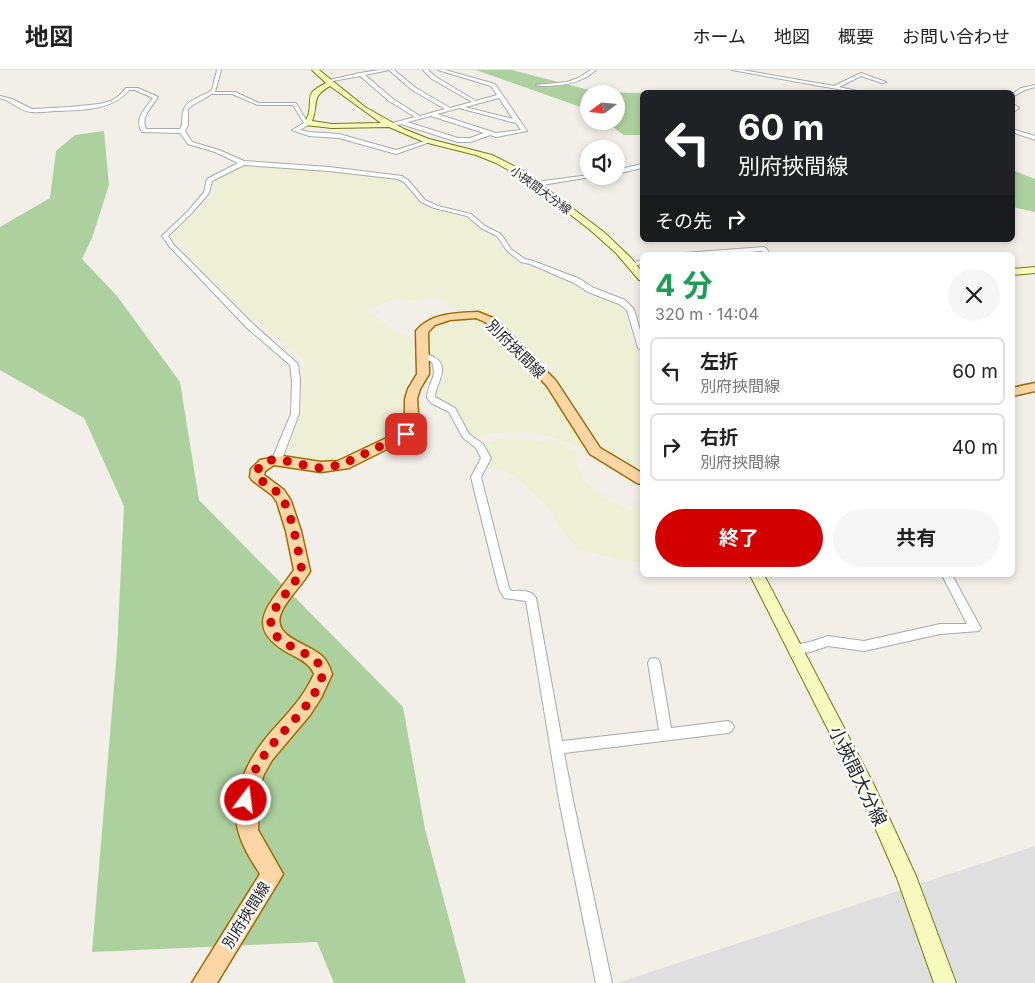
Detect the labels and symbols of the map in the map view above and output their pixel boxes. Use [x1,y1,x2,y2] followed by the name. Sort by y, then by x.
[580,85,625,130] north arrow
[507,163,575,217] street label: 小挾間大分線
[483,316,549,382] street label: 別府挾間線
[385,413,427,455] pin
[825,723,891,829] street label: 小挾間大分線
[219,773,271,825] position arrow
[218,878,274,952] street label: 別府挾間線

